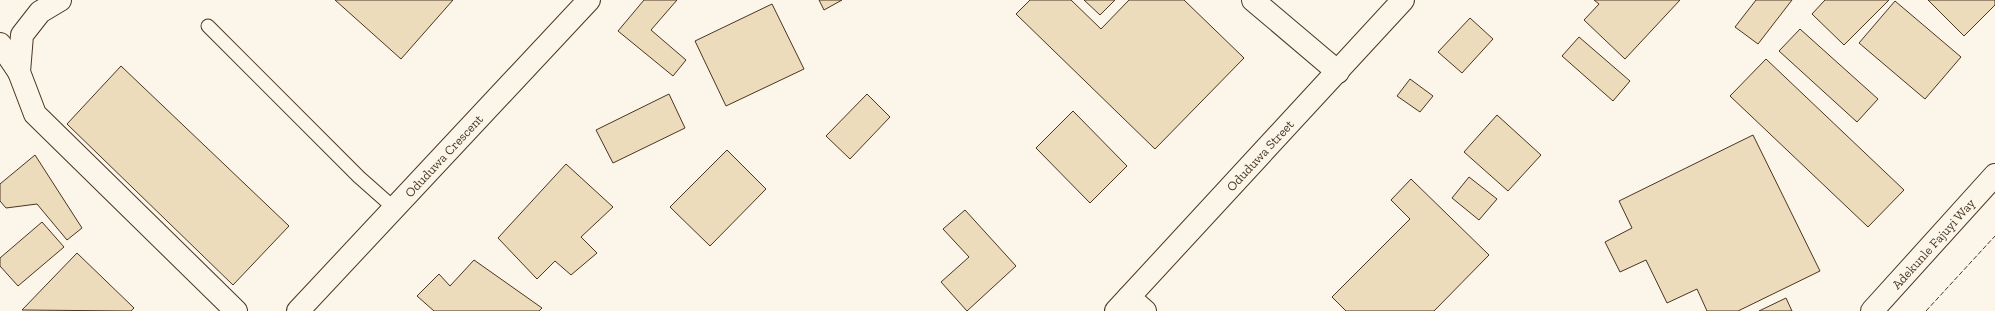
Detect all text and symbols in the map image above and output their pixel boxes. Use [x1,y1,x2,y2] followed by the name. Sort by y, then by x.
[402,111,486,200] street label: Oduduwa Crescent
[1224,117,1297,194] street label: Oduduwa Street
[1889,195,1978,292] street label: Adekunle Fajuyi Way

